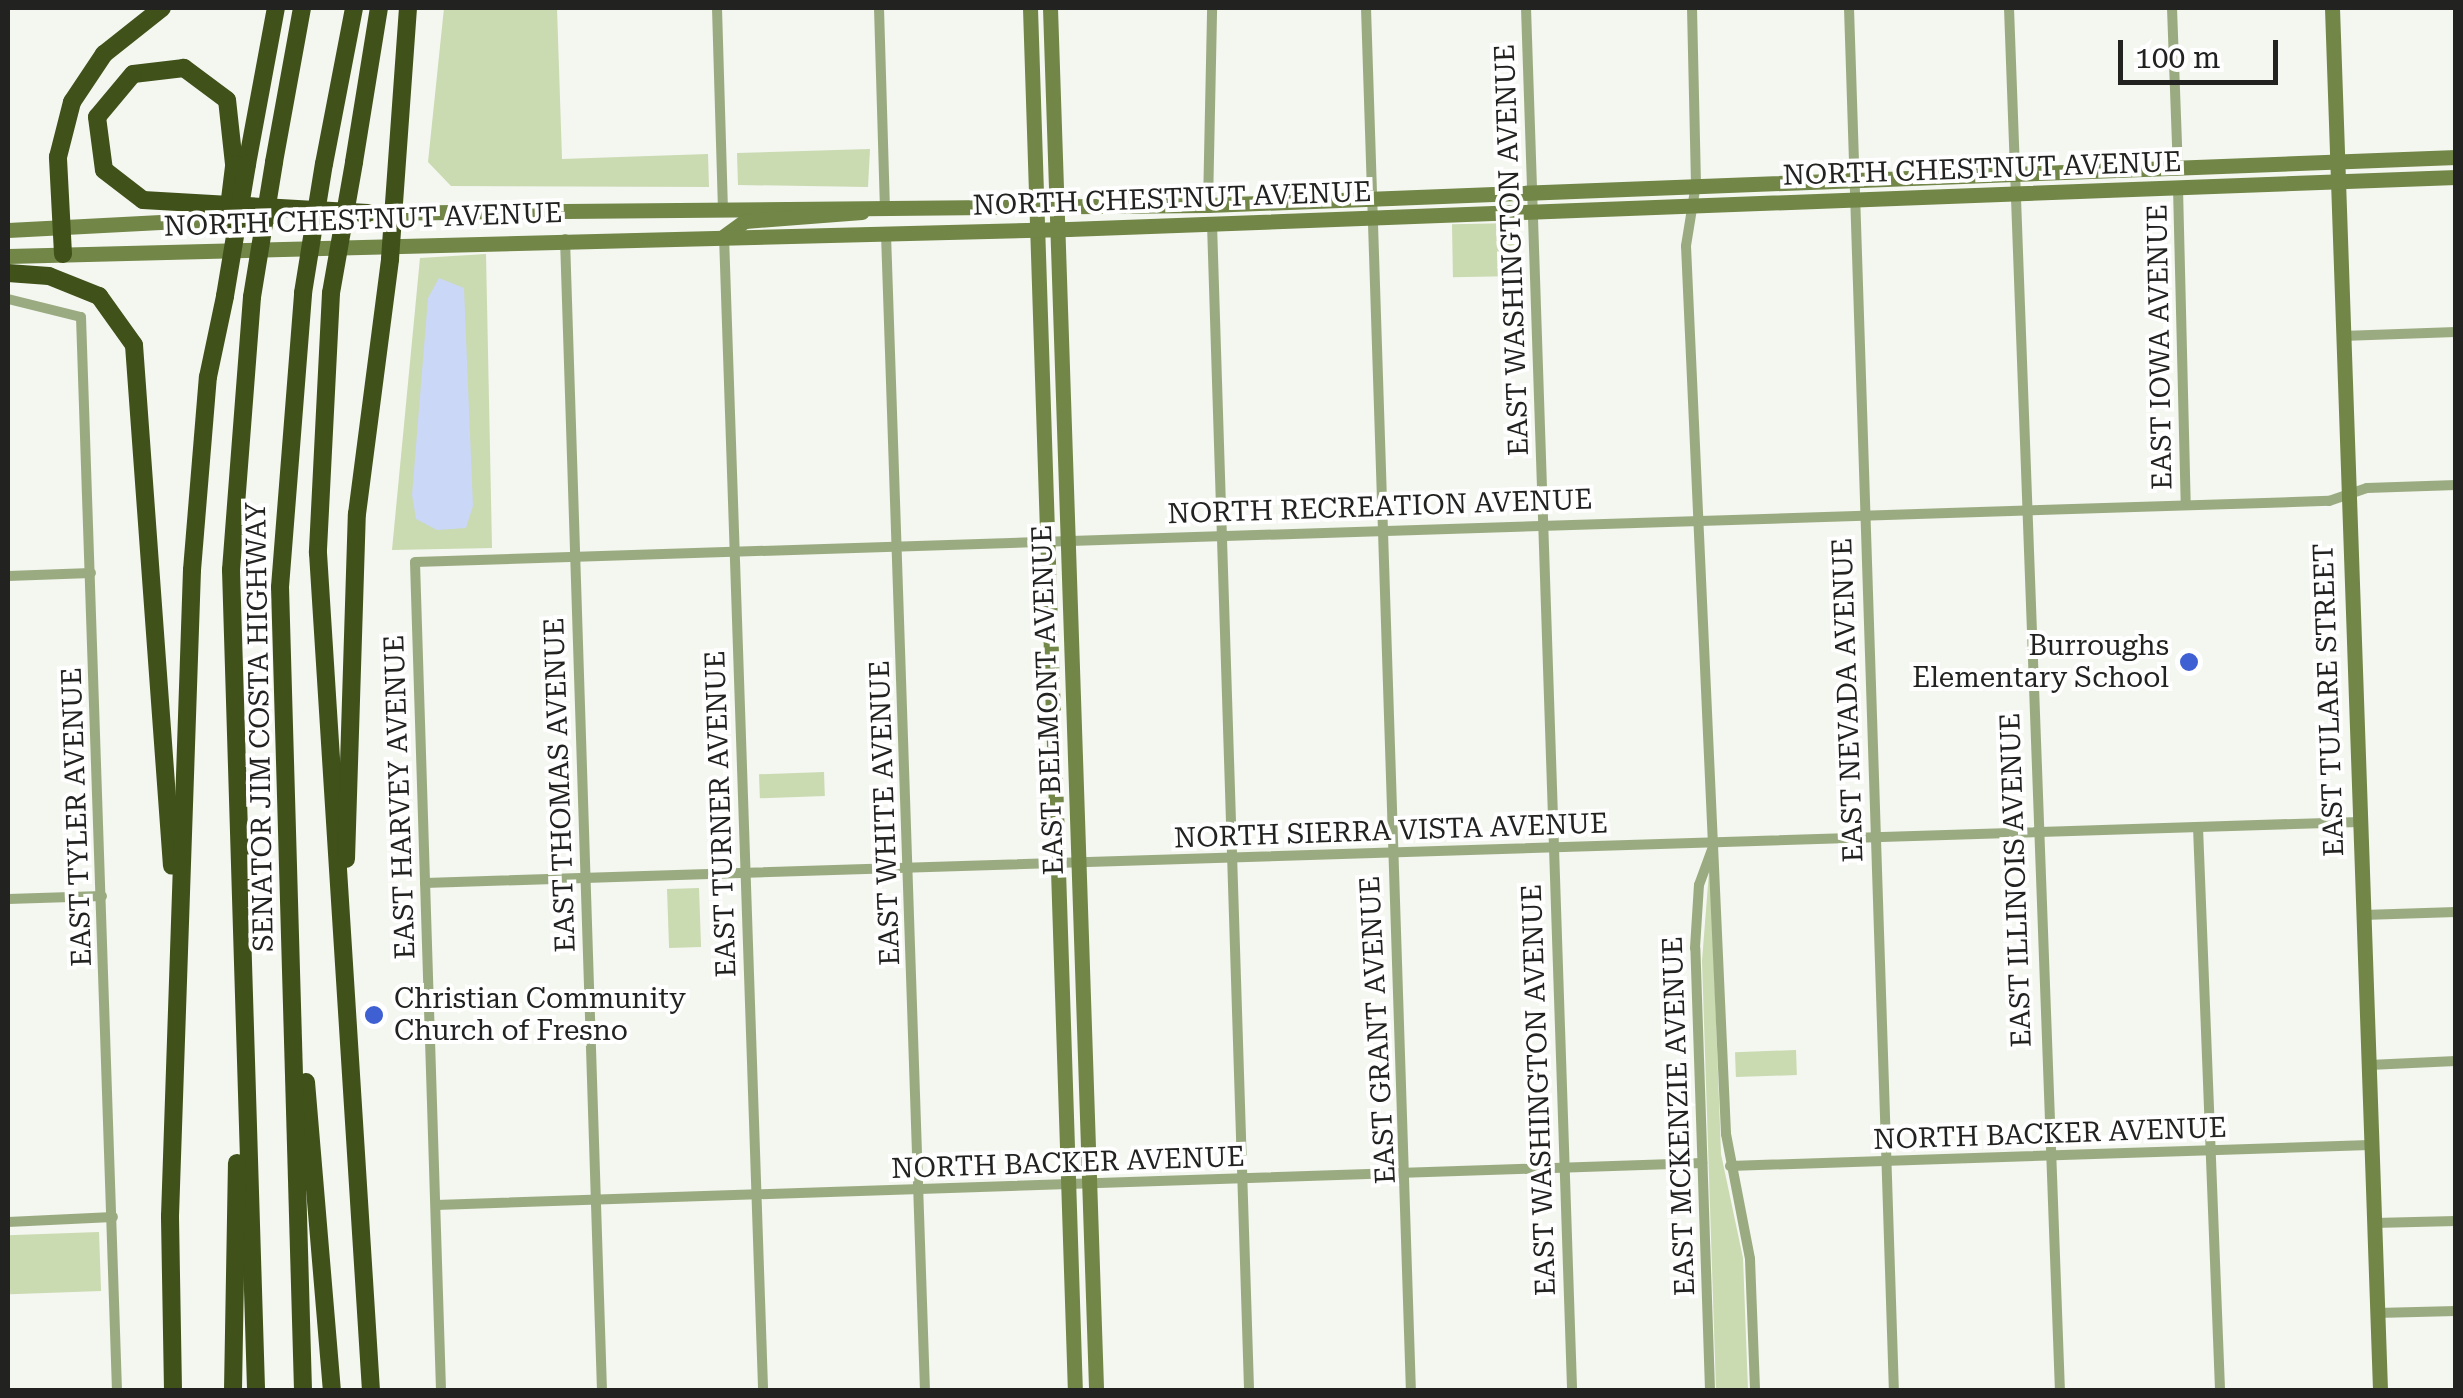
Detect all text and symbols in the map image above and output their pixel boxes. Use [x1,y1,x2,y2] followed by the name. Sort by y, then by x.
[2123,20,2283,82] scale bar
[2135,40,2220,75] text: 100 m
[1488,44,1536,456] street label: EAST WASHINGTON AVENUE
[1782,145,2182,193] street label: NORTH CHESTNUT AVENUE
[972,175,1372,223] street label: NORTH CHESTNUT AVENUE
[163,196,563,244] street label: NORTH CHESTNUT AVENUE
[2141,204,2179,490] street label: EAST IOWA AVENUE
[1167,483,1593,531] street label: NORTH RECREATION AVENUE
[239,502,281,952] street label: SENATOR JIM COSTA HIGHWAY
[1025,524,1071,876] street label: EAST BELMONT AVENUE
[1826,537,1870,863] street label: EAST NEVADA AVENUE
[2307,543,2351,857] street label: EAST TULARE STREET
[537,617,583,953] street label: EAST THOMAS AVENUE
[1912,629,2169,695] place label: Burroughs Elementary School
[378,634,422,960] street label: EAST HARVEY AVENUE
[699,650,743,978] street label: EAST TURNER AVENUE
[2178,651,2200,673] marker: Burroughs Elementary School
[863,660,907,966] street label: EAST WHITE AVENUE
[55,667,99,967] street label: EAST TYLER AVENUE
[1993,712,2039,1048] street label: EAST ILLINOIS AVENUE
[1173,807,1609,855] street label: NORTH SIERRA VISTA AVENUE
[1353,875,1403,1185] street label: EAST GRANT AVENUE
[1515,884,1563,1296] street label: EAST WASHINGTON AVENUE
[1656,936,1702,1296] street label: EAST MCKENZIE AVENUE
[394,982,686,1048] place label: Christian Community Church of Fresno
[363,1004,385,1026] marker: Christian Community Church of Fresno
[1873,1111,2227,1157] street label: NORTH BACKER AVENUE
[891,1140,1245,1186] street label: NORTH BACKER AVENUE

